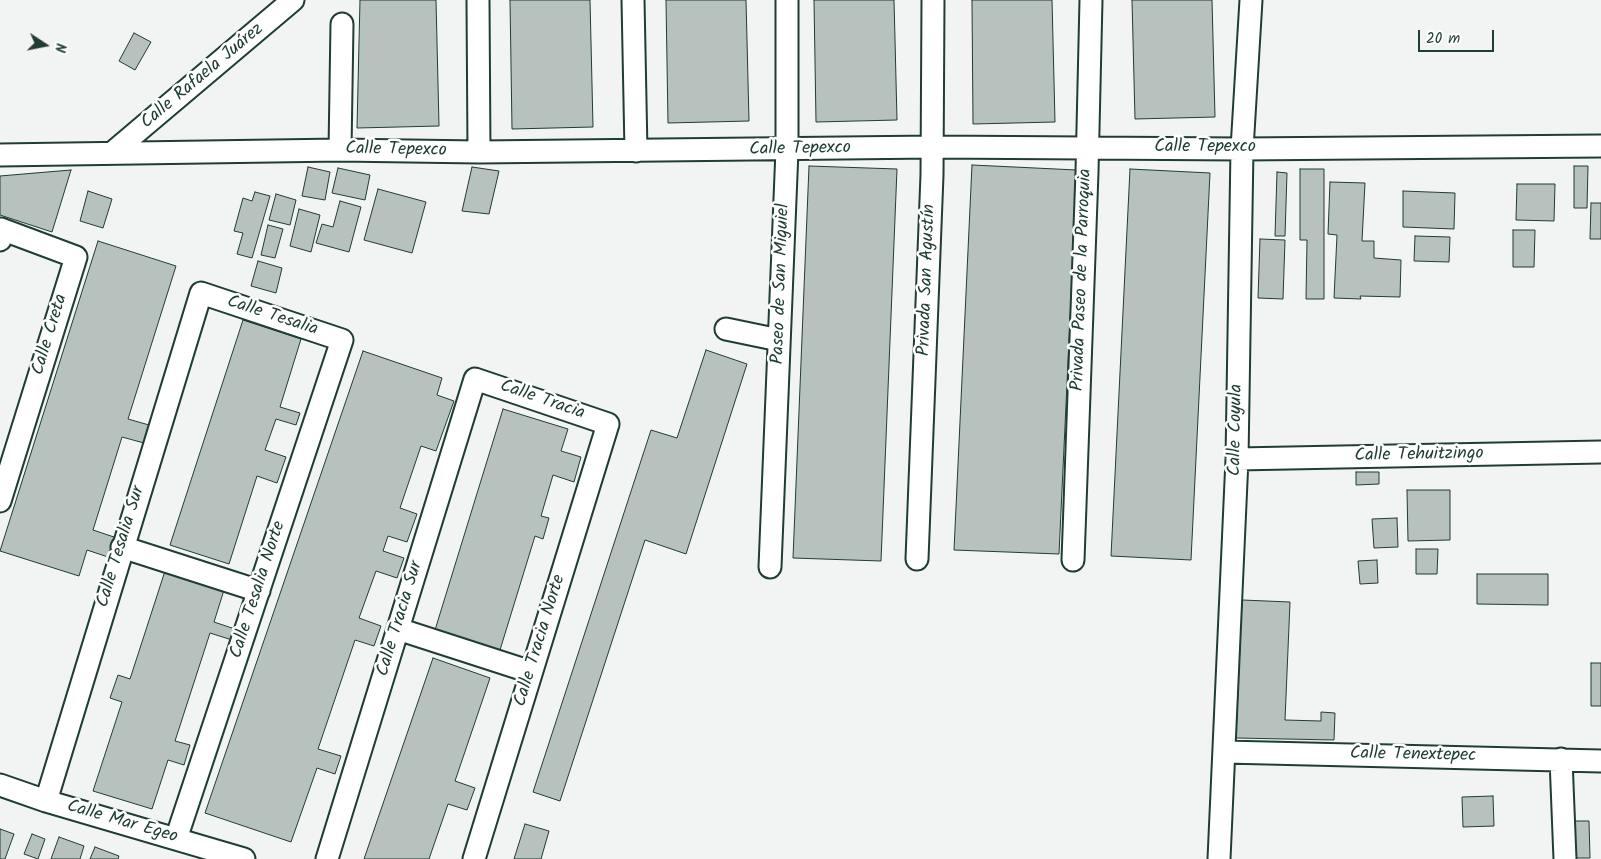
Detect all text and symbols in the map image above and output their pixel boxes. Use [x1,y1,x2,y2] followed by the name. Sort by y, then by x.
[137,19,269,135] street label: Calle Rafaela Juárez
[20,20,70,70] north arrow
[1421,20,1497,52] scale bar
[1426,27,1460,51] text: 20 m
[48,41,71,54] text: N
[1154,137,1256,159] street label: Calle Tepexco
[749,138,851,162] street label: Calle Tepexco
[345,139,447,163] street label: Calle Tepexco
[1068,168,1098,392] street label: Privada Paseo de la Parroquia
[768,203,796,365] street label: Paseo de San Miguiel
[915,204,941,356] street label: Privada San Agustín
[28,292,74,378] street label: Calle Creta
[224,292,320,342] street label: Calle Tesalia
[497,376,587,426] street label: Calle Tracia
[1225,384,1249,476] street label: Calle Coyula
[1354,444,1484,468] street label: Calle Tehuitzingo
[93,484,151,610] street label: Calle Tesalia Sur
[227,519,291,661] street label: Calle Tesalia Norte
[373,559,429,679] street label: Calle Tracia Sur
[511,572,571,710] street label: Calle Tracia Norte
[1350,744,1476,768] street label: Calle Tenextepec
[64,797,180,849] street label: Calle Mar Egeo

